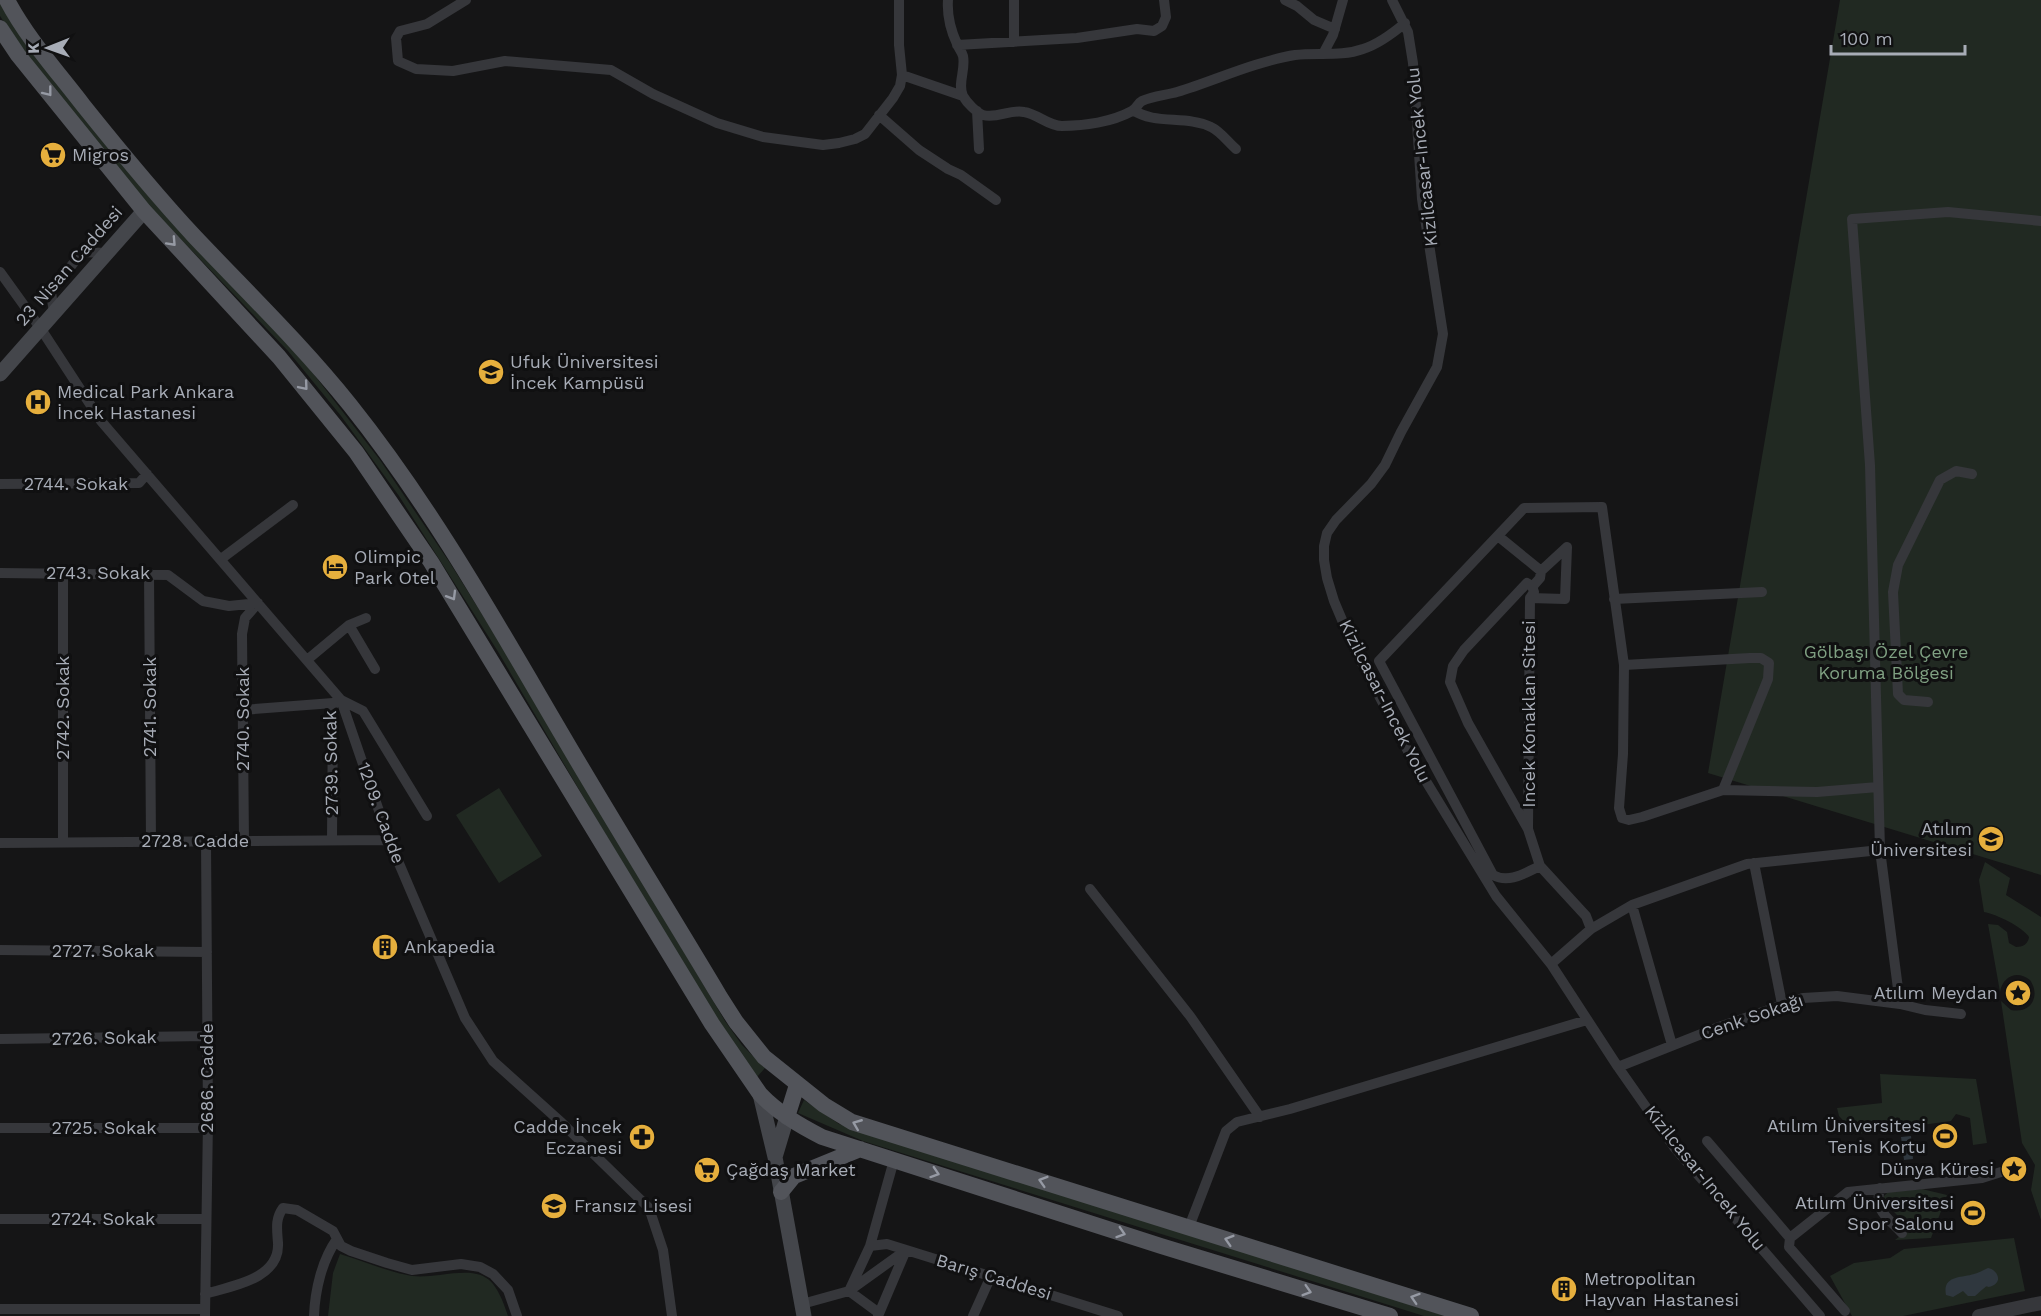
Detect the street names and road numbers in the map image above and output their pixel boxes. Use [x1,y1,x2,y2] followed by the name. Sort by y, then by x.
[1402,66,1441,248] street label: Kizilcasar-Incek Yolu
[11,201,126,330] street label: 23 Nisan Caddesi
[24,473,128,494] street label: 2744. Sokak
[46,562,150,583] street label: 2743. Sokak
[1335,616,1436,786] street label: Kizilcasar-Incek Yolu
[1518,620,1539,808] street label: Incek Konaklan Sitesi
[52,656,73,760] street label: 2742. Sokak
[139,657,160,757] street label: 2741. Sokak
[232,667,253,771] street label: 2740. Sokak
[319,710,342,816] street label: 2739. Sokak
[353,759,409,866] street label: 1209. Cadde
[141,830,249,851] street label: 2728. Cadde
[52,940,154,961] street label: 2727. Sokak
[1698,989,1806,1044] street label: Cenk Sokağı
[196,1023,217,1133] street label: 2686. Cadde
[51,1026,157,1049] street label: 2726. Sokak
[1641,1101,1770,1254] street label: Kizilcasar-Incek Yolu
[52,1117,156,1138] street label: 2725. Sokak
[51,1208,155,1229] street label: 2724. Sokak
[934,1249,1054,1304] street label: Barış Caddesi

